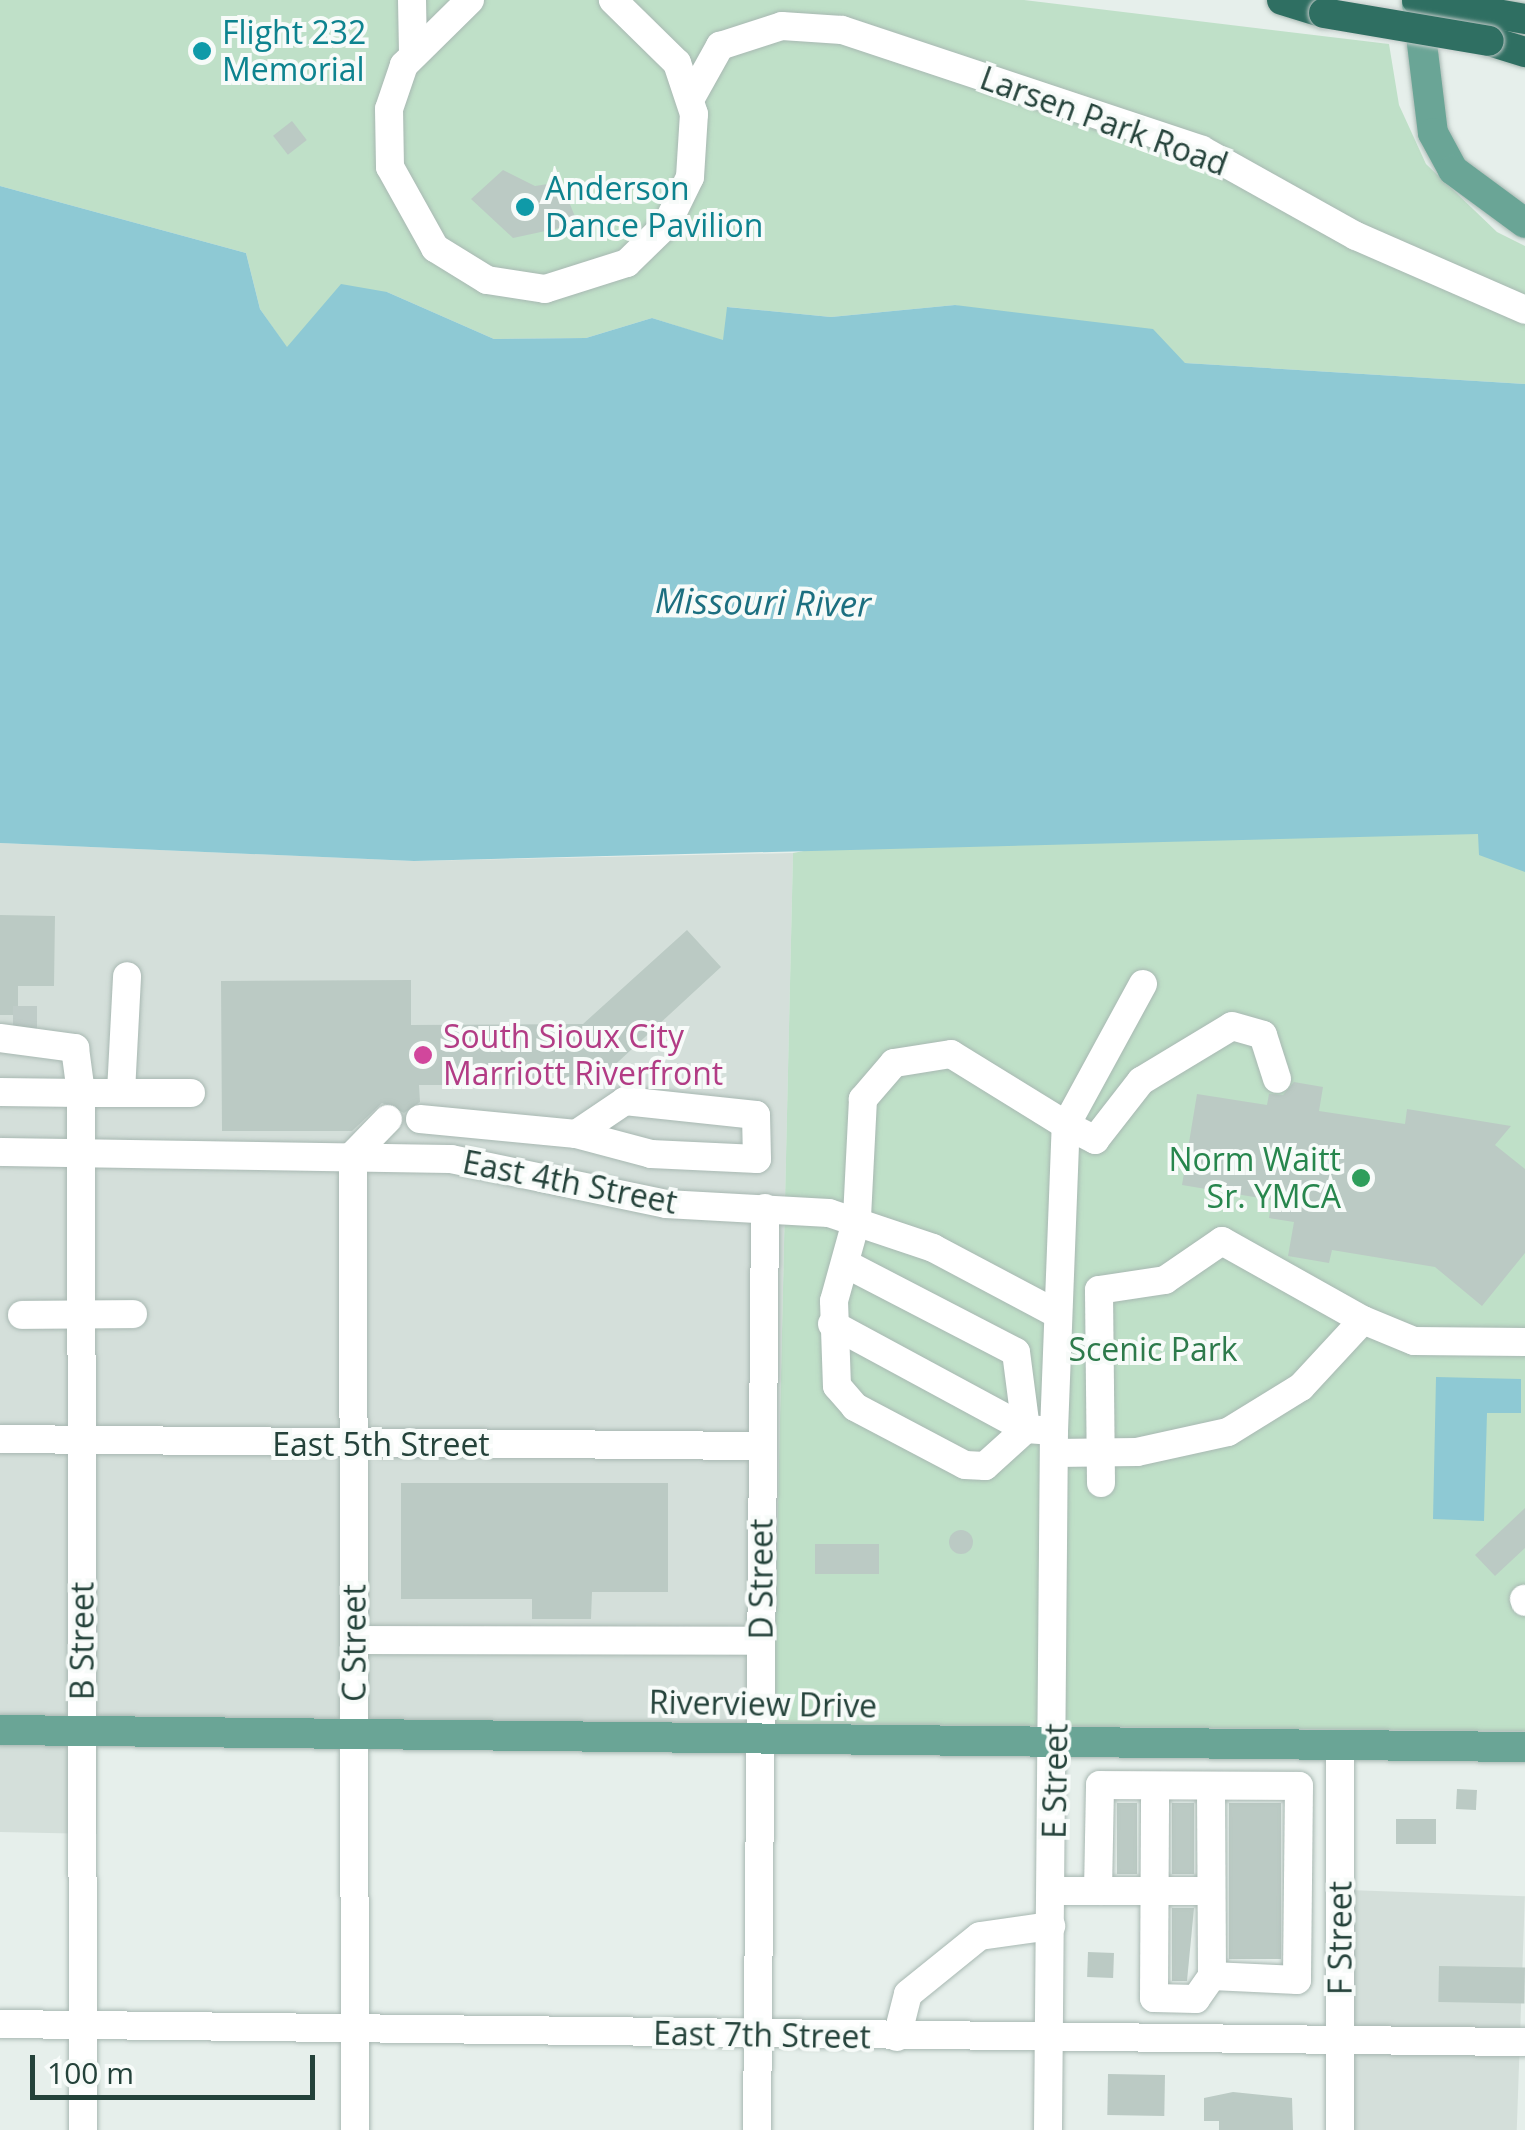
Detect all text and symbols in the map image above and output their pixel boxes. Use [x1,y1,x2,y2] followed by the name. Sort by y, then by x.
[222,14,366,89] place label: Flight 232 Memorial
[191,40,213,62] marker: Flight 232 Memorial
[975,58,1233,184] street label: Larsen Park Road
[545,170,763,245] place label: Anderson Dance Pavilion
[514,196,536,218] marker: Anderson Dance Pavilion
[655,579,871,625] water label: Missouri River
[443,1018,723,1093] place label: South Sioux City Marriott Riverfront
[412,1044,434,1066] marker: South Sioux City Marriott Riverfront
[1168,1141,1341,1216] place label: Norm Waitt Sr. YMCA
[460,1142,680,1222] street label: East 4th Street
[1350,1167,1372,1189] marker: Norm Waitt Sr. YMCA
[1068,1330,1238,1368] park label: Scenic Park
[272,1425,490,1463] street label: East 5th Street
[742,1519,780,1639] street label: D Street
[63,1582,101,1700] street label: B Street
[335,1584,373,1702] street label: C Street
[649,1683,877,1725] street label: Riverview Drive
[1035,1723,1075,1839] street label: E Street
[1321,1881,1359,1995] street label: F Street
[653,2014,871,2056] street label: East 7th Street
[35,2035,320,2097] scale bar
[47,2052,134,2093] text: 100 m

